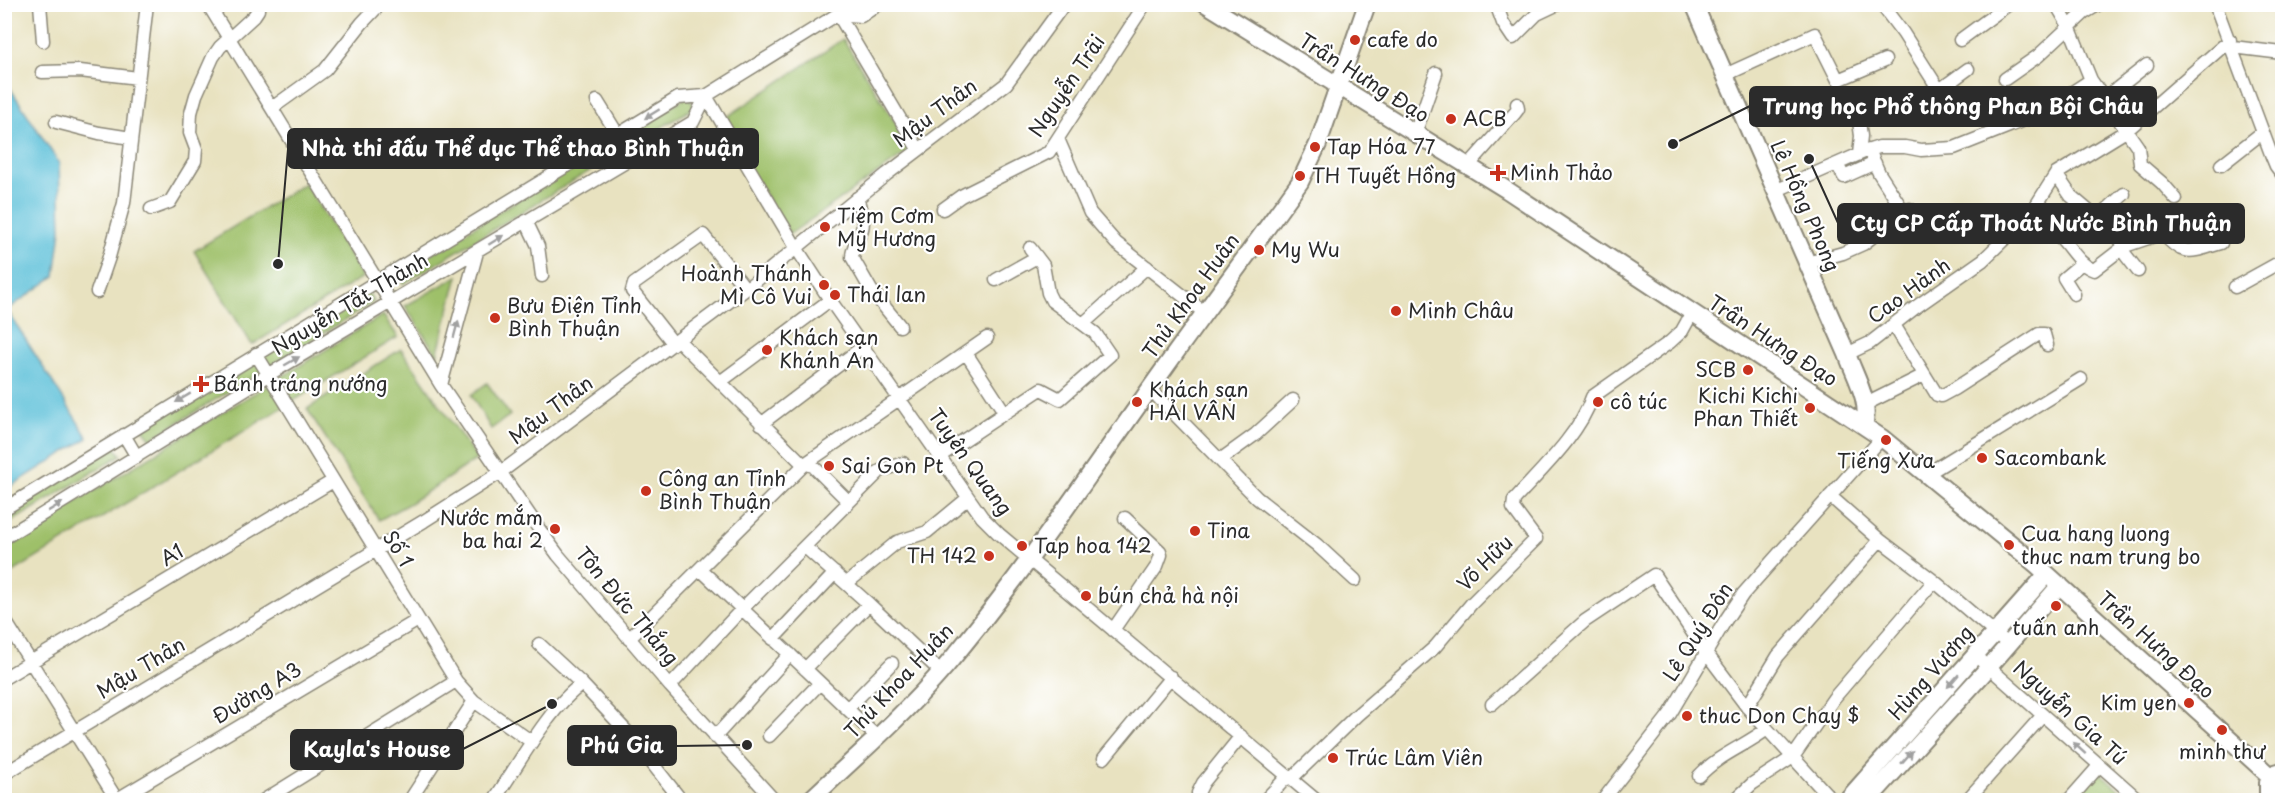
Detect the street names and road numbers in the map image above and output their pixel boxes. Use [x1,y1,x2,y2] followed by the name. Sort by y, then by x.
[1293,25,1436,129] street label: Trần Hưng Đạo
[1021,28,1112,143] street label: Nguyễn Trãi
[886,71,983,154] street label: Mậu Thân
[1763,135,1848,276] street label: Lê Hồng Phong
[1134,226,1246,364] street label: Thủ Khoa Huân
[266,245,433,362] street label: Nguyễn Tất Thành
[1861,250,1956,331] street label: Cao Hành
[1703,287,1844,393] street label: Trần Hưng Đạo
[502,368,599,451] street label: Mậu Thân
[922,402,1020,521] street label: Tuyên Quang
[376,524,422,573] street label: Số 1
[1449,527,1519,597] street label: Võ Hữu
[154,536,189,573] street label: A1
[569,539,686,671] street label: Tôn Đức Thắng
[1655,576,1739,687] street label: Lê Quý Đôn
[2091,583,2222,705] street label: Trần Hưng Đạo
[837,616,960,745] street label: Thủ Khoa Huân
[1881,618,1980,726] street label: Hùng Vương
[91,629,190,705] street label: Mậu Thân
[2007,653,2134,772] street label: Nguyễn Gia Tú
[206,654,307,731] street label: Đường A3

